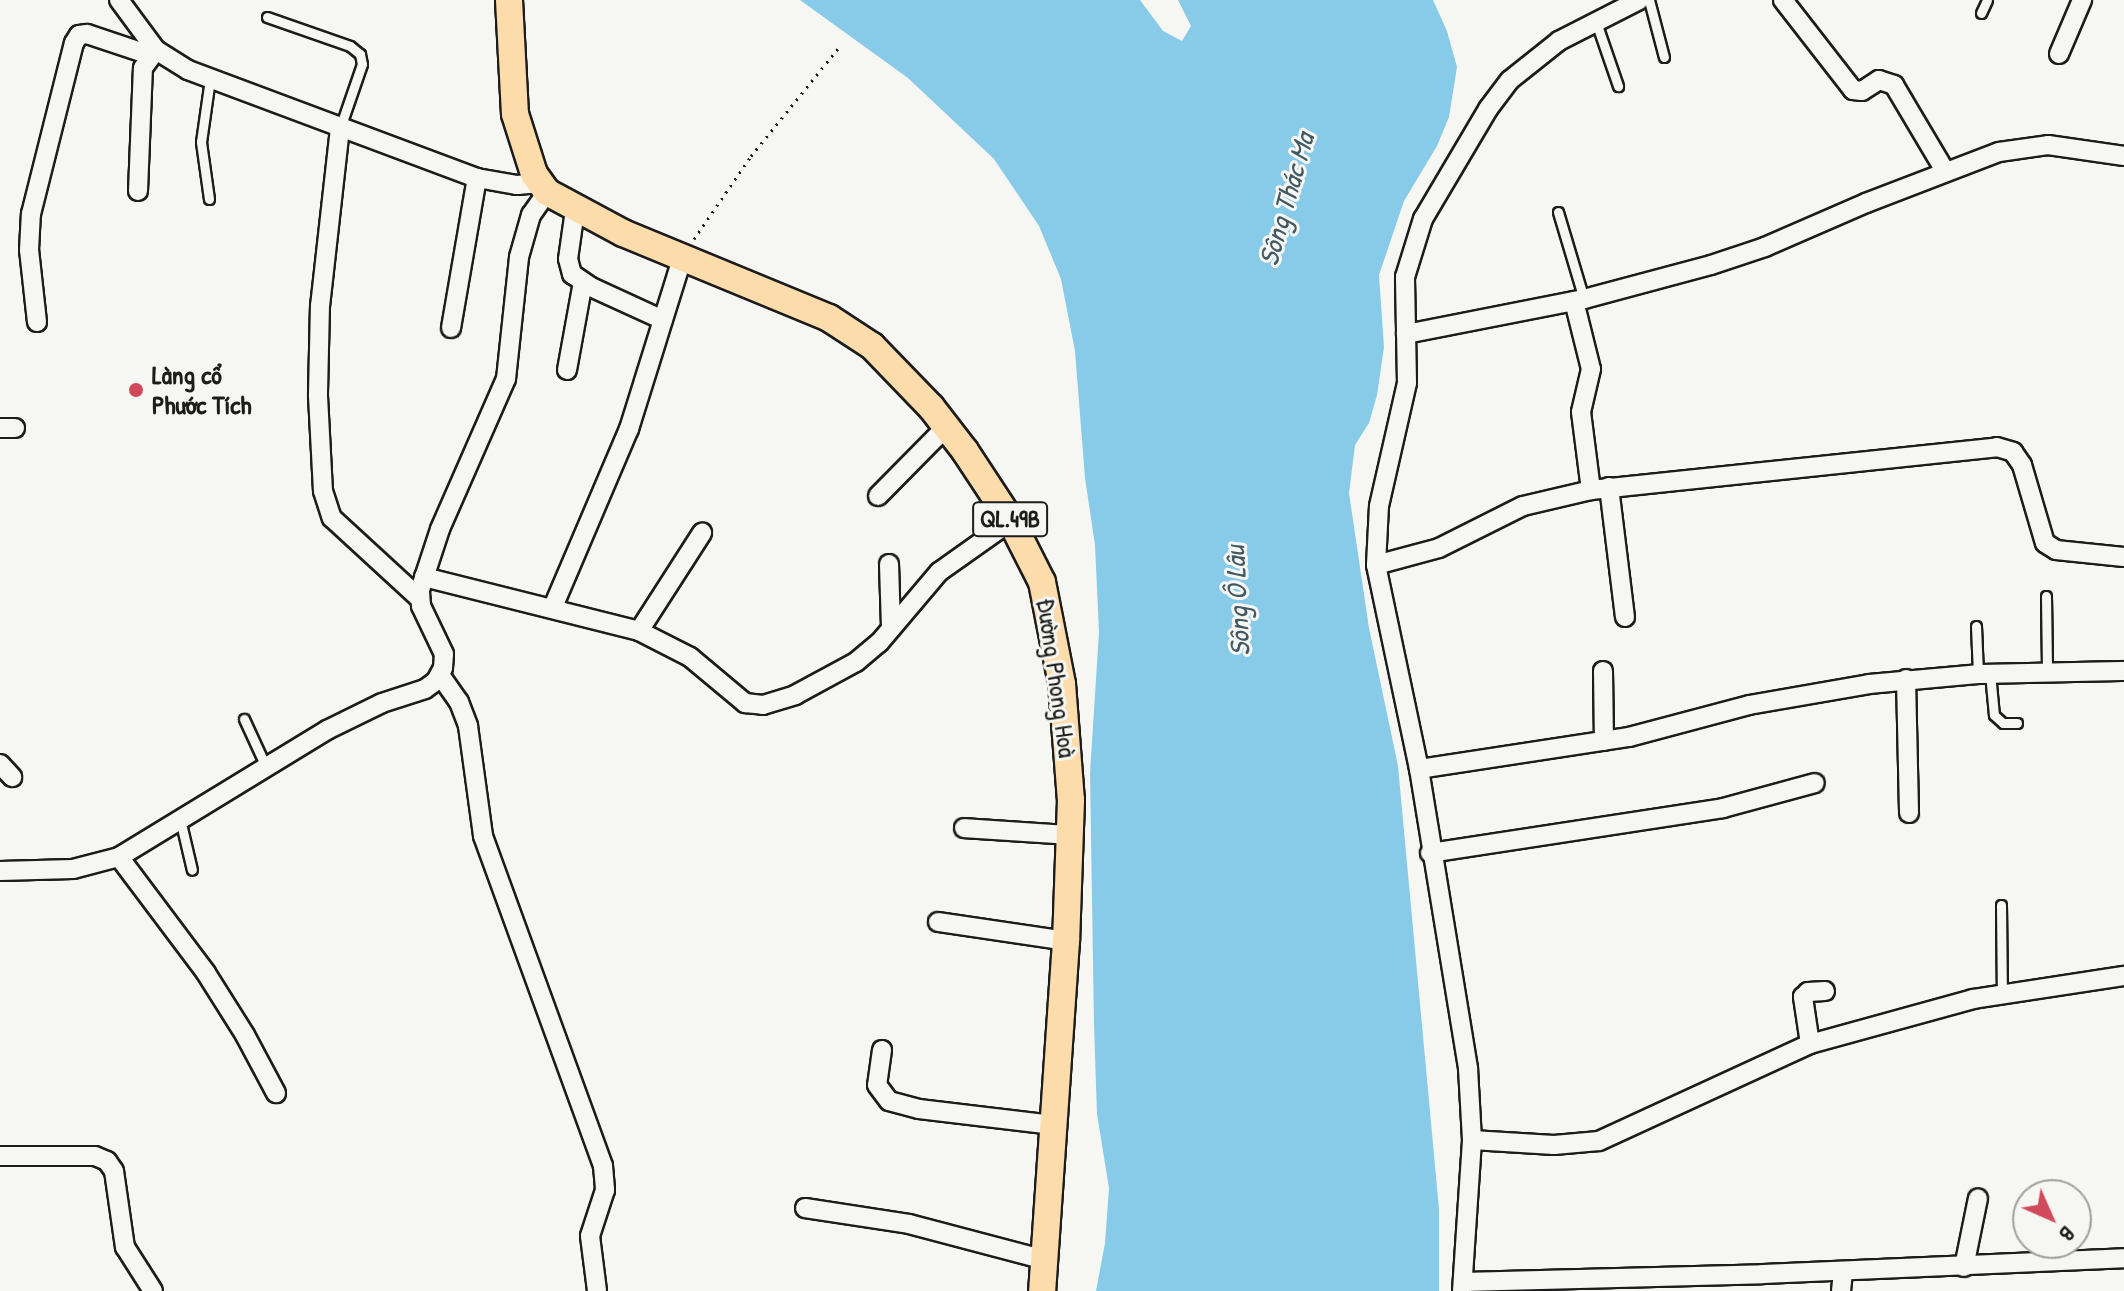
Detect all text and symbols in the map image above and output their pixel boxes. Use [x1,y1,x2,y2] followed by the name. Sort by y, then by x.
[1251,129,1321,269] water label: Sông Thác Ma
[152,359,251,420] place label: Làng cổ Phước Tích
[127,381,145,399] marker: Làng cổ Phước Tích
[972,499,1048,539] road number: QL.49B
[1217,545,1257,657] water label: Sông Ô Lâu
[1030,596,1084,760] street label: Đường Phong Hoà
[2012,1179,2092,1259] north arrow
[2053,1220,2082,1249] text: B

